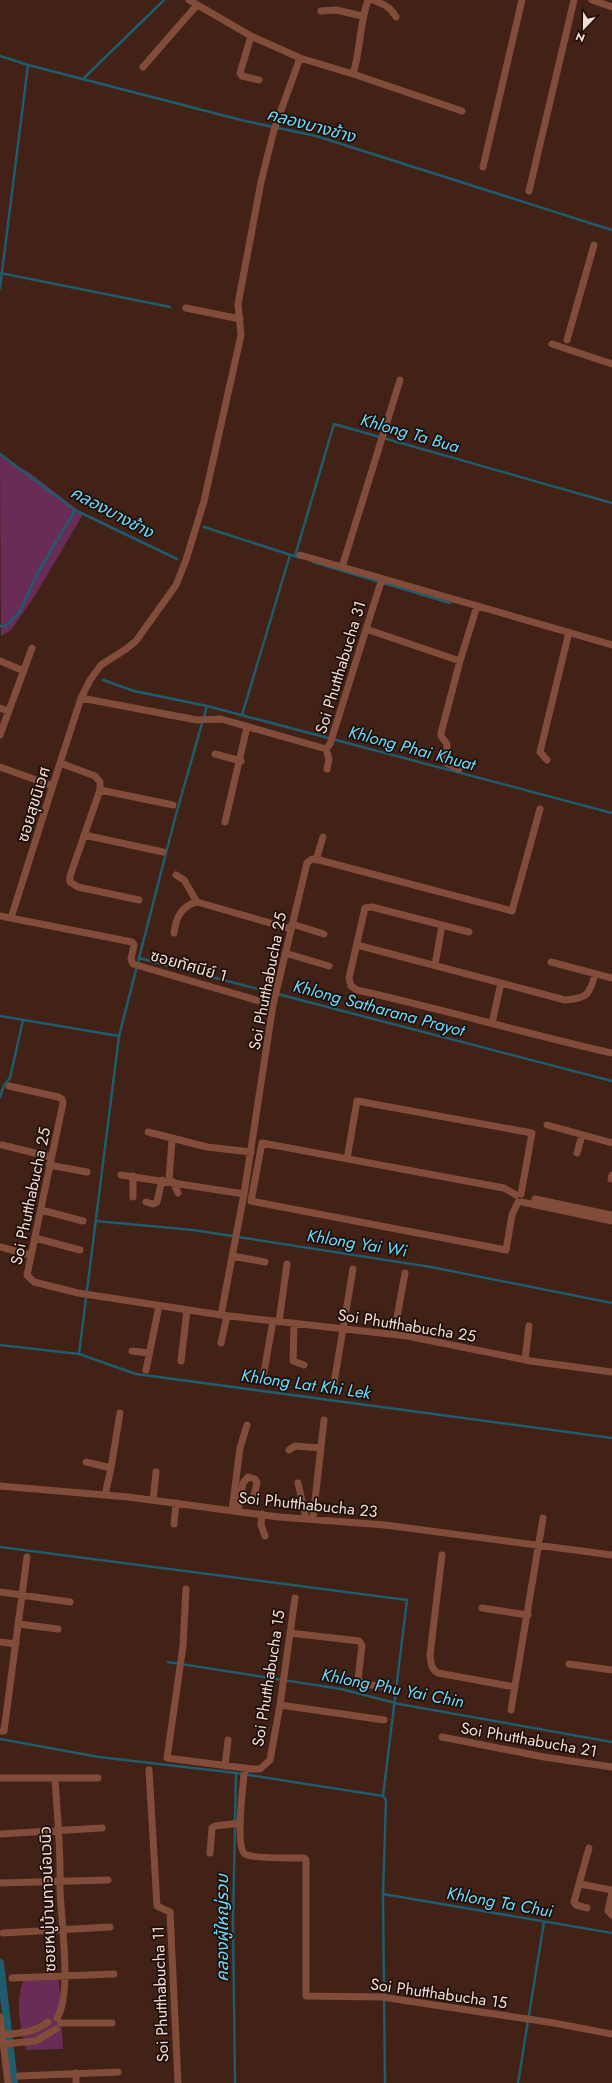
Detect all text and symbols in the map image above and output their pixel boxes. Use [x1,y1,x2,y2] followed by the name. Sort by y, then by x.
[564,8,604,48] north arrow
[573,28,587,46] text: N
[264,102,359,149] water label: คลองบางช้าง
[358,407,463,459] water label: Khlong Ta Bua
[66,480,158,544] water label: คลองบางช้าง
[309,598,372,736] street label: Soi Phutthabucha 31
[346,720,479,777] water label: Khlong Phai Khuat
[11,764,56,845] street label: ซอยสุขนิเวศ
[243,910,292,1052] street label: Soi Phutthabucha 25
[148,944,230,987] street label: ซอยทัศนีย์ 1
[291,974,468,1043] water label: Khlong Satharana Prayot
[5,1125,56,1267] street label: Soi Phutthabucha 25
[305,1223,409,1263] water label: Khlong Yai Wi
[336,1303,478,1348] street label: Soi Phutthabucha 25
[240,1363,373,1405] water label: Khlong Lat Khi Lek
[237,1486,379,1523] street label: Soi Phutthabucha 23
[246,1608,291,1748] street label: Soi Phutthabucha 15
[320,1662,466,1714] water label: Khlong Phu Yai Chin
[459,1716,599,1763] street label: Soi Phutthabucha 21
[33,1826,62,1972] street label: ซอยหมู่บ้านทาวน์อเวนิว
[210,1873,234,1982] water label: คลองผู้ใหญ่รวบ
[445,1881,556,1923] water label: Khlong Ta Chui
[147,1925,174,2062] street label: Soi Phutthabucha 11
[369,1972,509,2014] street label: Soi Phutthabucha 15

